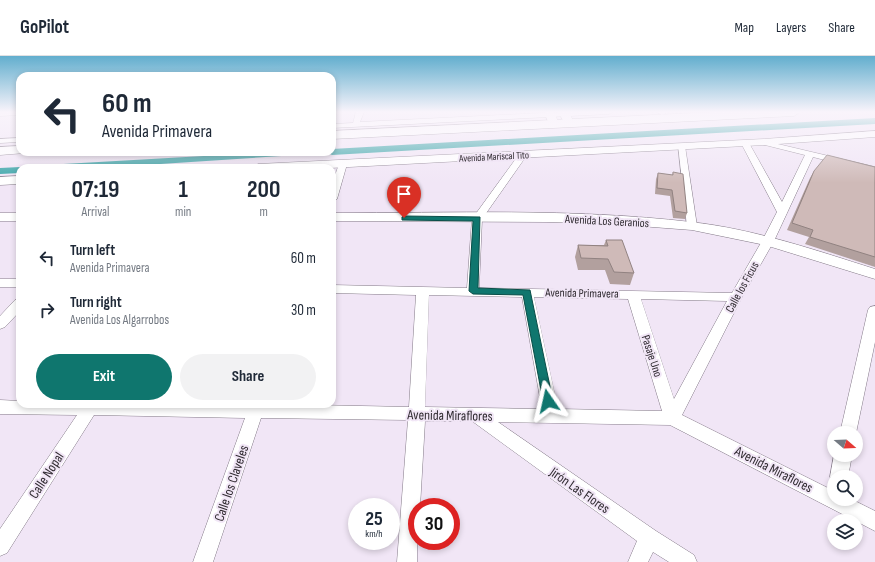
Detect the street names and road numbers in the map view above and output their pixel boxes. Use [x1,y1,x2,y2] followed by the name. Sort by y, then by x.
[458,149,529,165] street label: Avenida Mariscal Tito
[564,212,649,231] street label: Avenida Los Geranios
[722,259,763,315] street label: Calle los Ficus
[544,285,619,302] street label: Avenida Primavera
[638,333,665,379] street label: Pasaje Uno
[406,406,493,425] street label: Avenida Miraflores
[731,442,816,496] street label: Avenida Miraflores
[210,443,252,524] street label: Calle los Claveles
[25,449,68,502] street label: Calle Nopal
[546,463,613,517] street label: Jirón Las Flores

